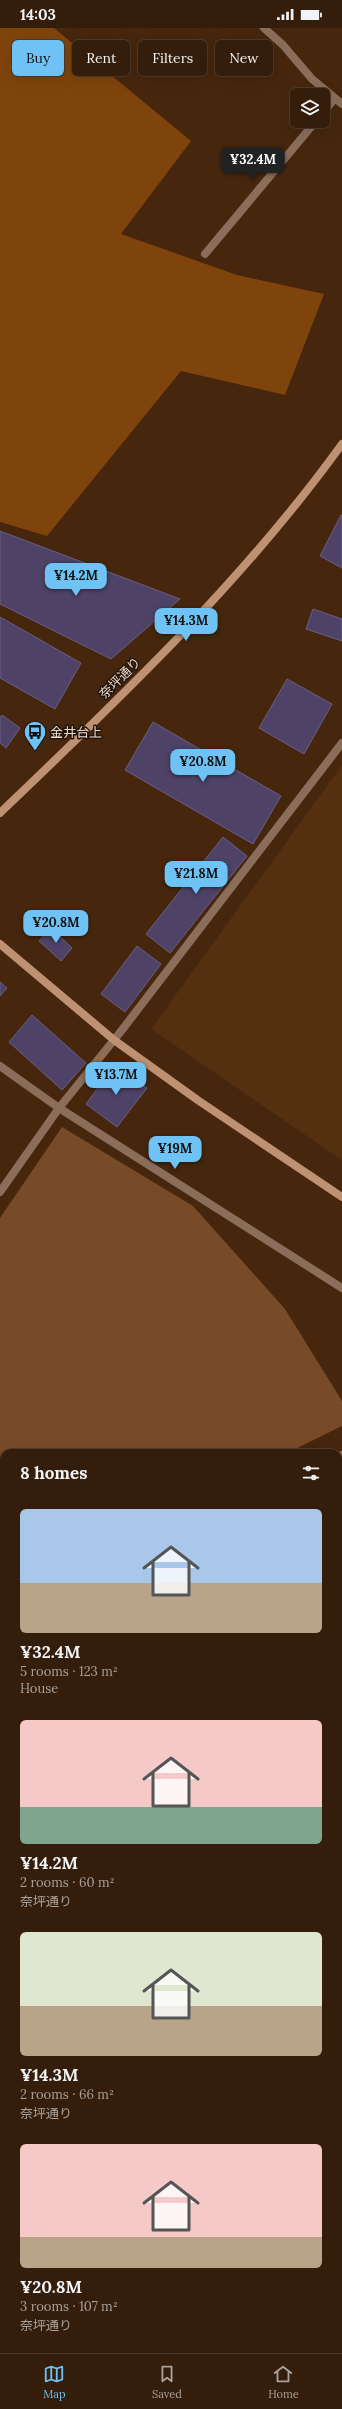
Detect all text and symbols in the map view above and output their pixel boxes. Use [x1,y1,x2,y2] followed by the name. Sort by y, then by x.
[20,5,56,24] text: 14:03
[12,40,64,76] chip: Buy
[72,40,130,76] chip: Rent
[138,40,207,76] chip: Filters
[215,40,273,76] chip: New
[290,88,330,128] map controls
[290,88,330,128] button: layers
[220,147,286,181] pin: ¥32.4M
[230,151,276,168] text: ¥32.4M
[43,563,109,597] pin: ¥14.2M
[54,567,98,584] text: ¥14.2M
[153,608,219,642] pin: ¥14.3M
[164,612,208,629] text: ¥14.3M
[96,654,144,702] street label: 奈坪通り
[22,719,48,752] bus stop icon: 金井台上
[50,724,102,741] place label: 金井台上
[170,749,236,783] pin: ¥20.8M
[179,753,227,770] text: ¥20.8M
[163,861,229,895] pin: ¥21.8M
[174,865,218,882] text: ¥21.8M
[23,910,89,944] pin: ¥20.8M
[32,914,80,931] text: ¥20.8M
[83,1062,149,1096] pin: ¥13.7M
[94,1066,138,1083] text: ¥13.7M
[151,1136,199,1170] pin: ¥19M
[158,1140,192,1157] text: ¥19M
[20,1462,87,1484] text: 8 homes
[300,1462,322,1484] icon: filters
[135,1535,207,1607] icon: home
[20,1641,81,1663] text: ¥32.4M
[20,1663,118,1680] text: 5 rooms · 123 m²
[20,1680,58,1697] text: House
[135,1746,207,1818] icon: home
[20,1852,78,1874] text: ¥14.2M
[20,1874,115,1891] text: 2 rooms · 60 m²
[20,1893,72,1910] text: 奈坪通り
[135,1958,207,2030] icon: home
[20,2064,78,2086] text: ¥14.3M
[20,2086,114,2103] text: 2 rooms · 66 m²
[20,2105,72,2122] text: 奈坪通り
[135,2170,207,2242] icon: home
[20,2276,82,2298] text: ¥20.8M
[20,2298,118,2315] text: 3 rooms · 107 m²
[20,2317,72,2334] text: 奈坪通り
[43,2363,66,2401] tab: Map
[152,2363,182,2401] tab: Saved
[268,2363,299,2401] tab: Home

